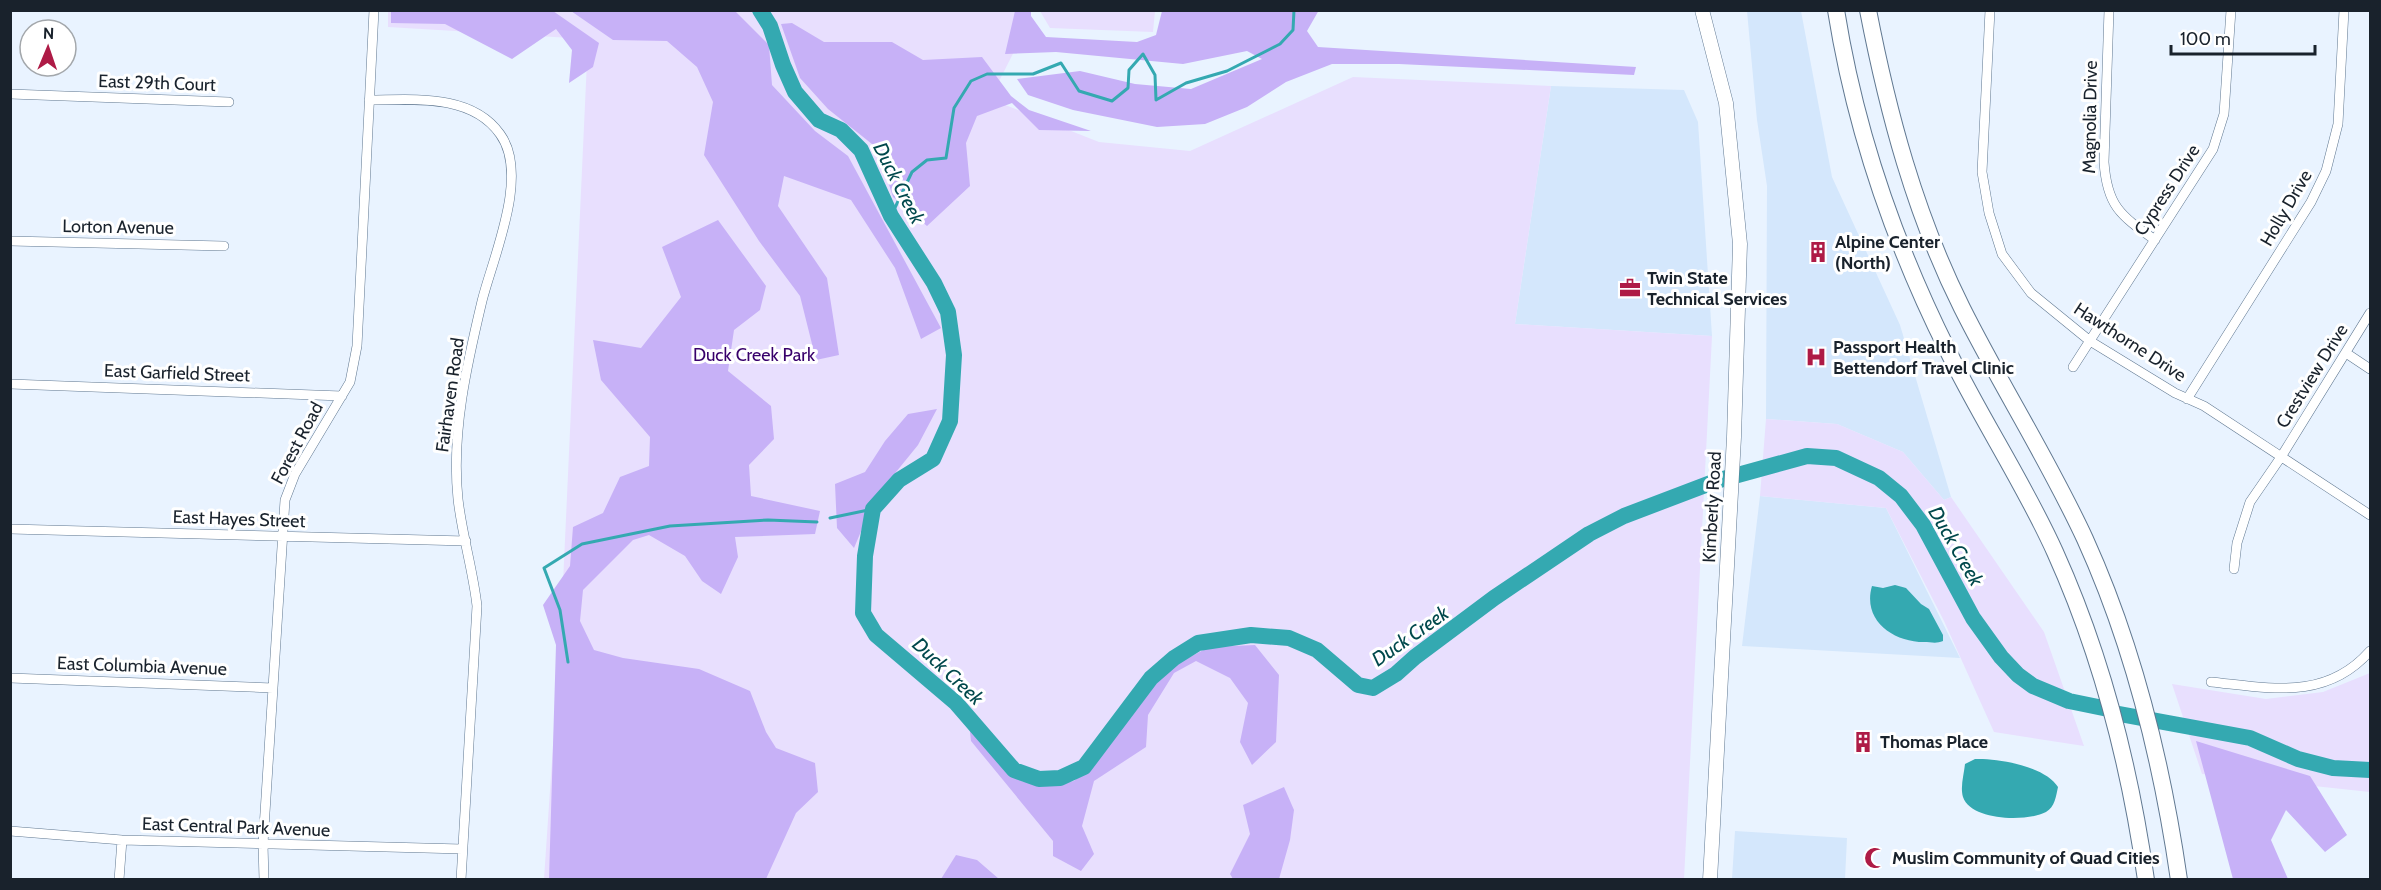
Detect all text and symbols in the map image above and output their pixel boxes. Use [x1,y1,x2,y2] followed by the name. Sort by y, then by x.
[18,18,78,78] north arrow
[2171,18,2315,56] scale bar
[43,24,54,43] text: N
[2180,28,2231,50] text: 100 m
[2078,60,2102,174] street label: Magnolia Drive
[98,70,216,96] street label: East 29th Court
[868,138,930,229] water label: Duck Creek
[2129,140,2205,240] street label: Cypress Drive
[2255,166,2317,250] street label: Holly Drive
[62,215,174,239] street label: Lorton Avenue
[1835,231,1940,274] place label: Alpine Center (North)
[1806,240,1830,264] building icon: Alpine Center (North)
[1647,267,1788,310] place label: Twin State Technical Services
[1618,276,1642,300] office icon: Twin State Technical Services
[2070,298,2190,386] street label: Hawthorne Drive
[2271,320,2353,432] street label: Crestview Drive
[431,336,469,454] street label: Fairhaven Road
[1833,336,2014,379] place label: Passport Health Bettendorf Travel Clinic
[693,344,816,366] park label: Duck Creek Park
[1804,345,1828,369] hospital icon: Passport Health Bettendorf Travel Clinic
[104,359,250,387] street label: East Garfield Street
[266,398,328,488] street label: Forest Road
[1698,451,1726,563] street label: Kimberly Road
[1924,502,1989,592] water label: Duck Creek
[172,506,306,532] street label: East Hayes Street
[1367,600,1454,671] water label: Duck Creek
[907,632,990,711] water label: Duck Creek
[57,652,227,680] street label: East Columbia Avenue
[1851,730,1875,754] building icon: Thomas Place
[1880,731,1988,753] place label: Thomas Place
[142,813,330,841] street label: East Central Park Avenue
[1863,846,1887,870] mosque icon: Muslim Community of Quad Cities
[1892,847,2160,869] place label: Muslim Community of Quad Cities

